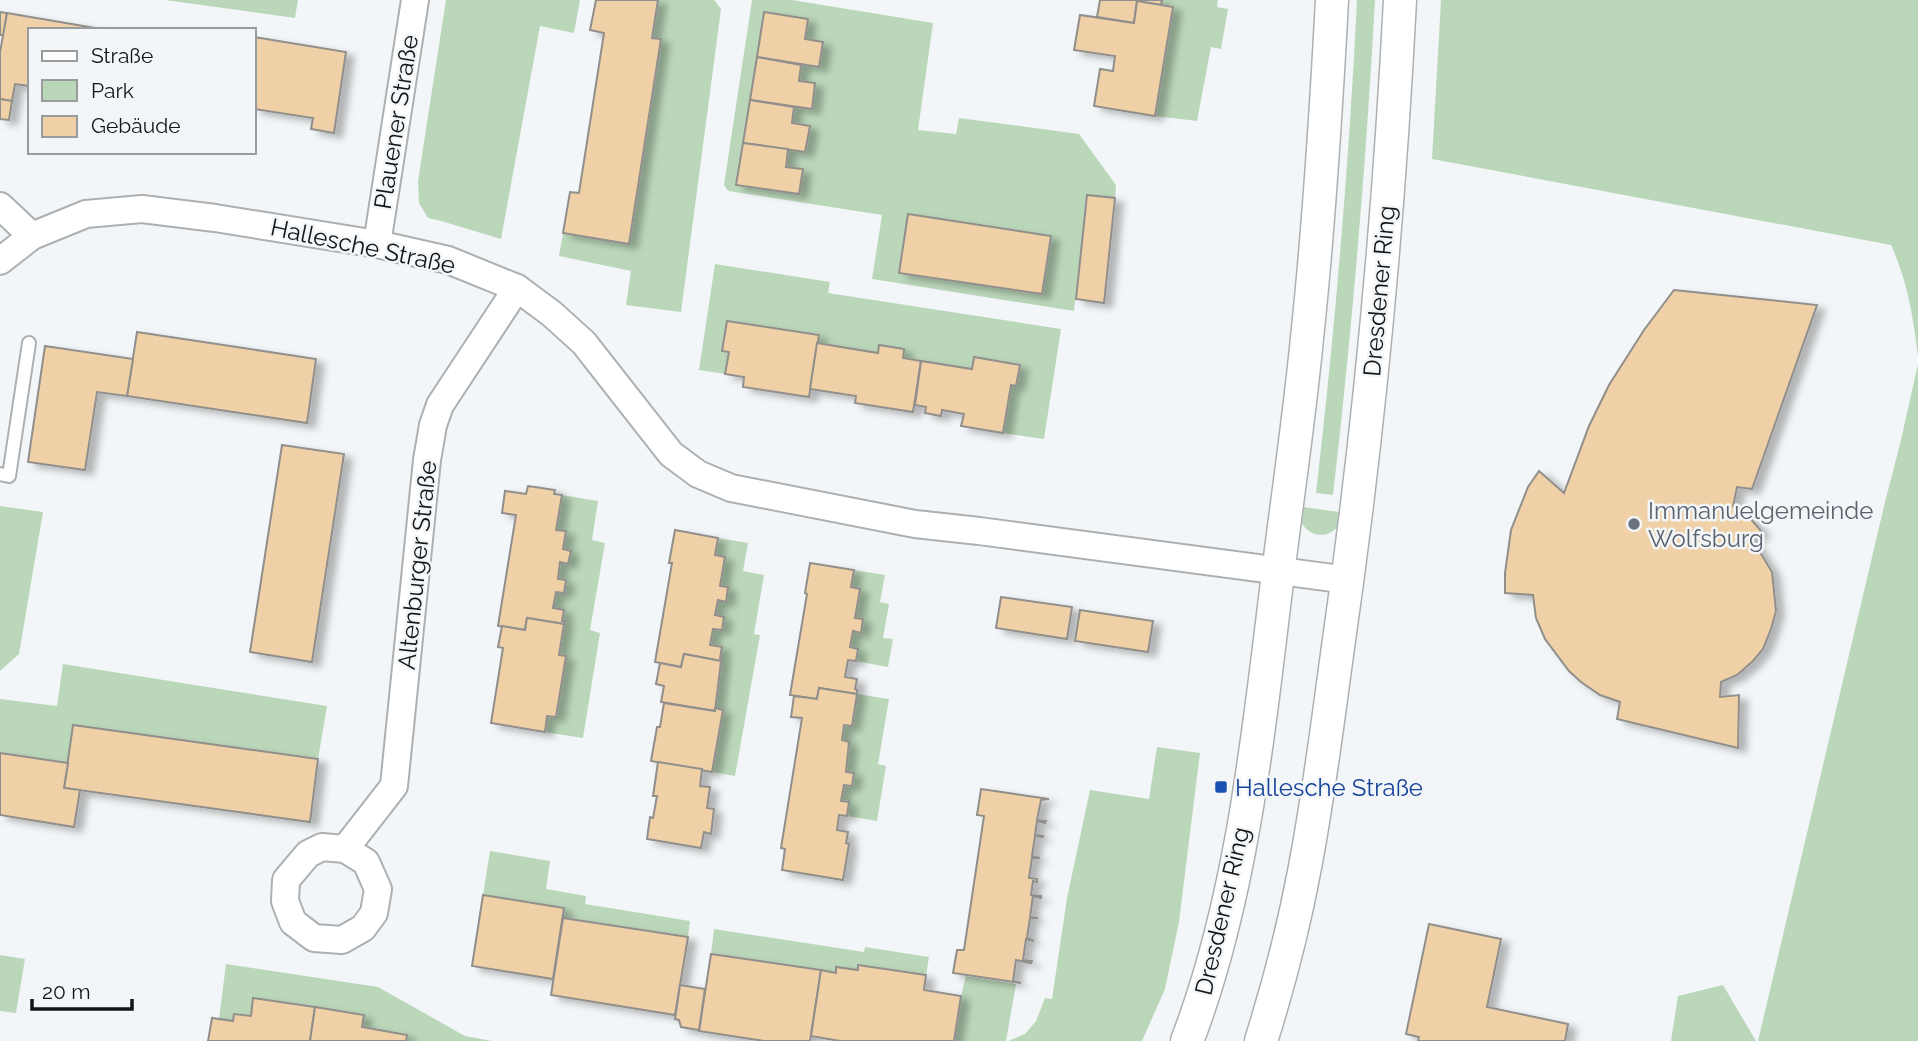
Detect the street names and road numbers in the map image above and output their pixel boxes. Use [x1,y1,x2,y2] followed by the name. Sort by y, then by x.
[368,33,424,211] street label: Plauener Straße
[1357,204,1401,378] street label: Dresdener Ring
[268,212,458,280] street label: Hallesche Straße
[392,459,442,671] street label: Altenburger Straße
[1189,824,1255,998] street label: Dresdener Ring

